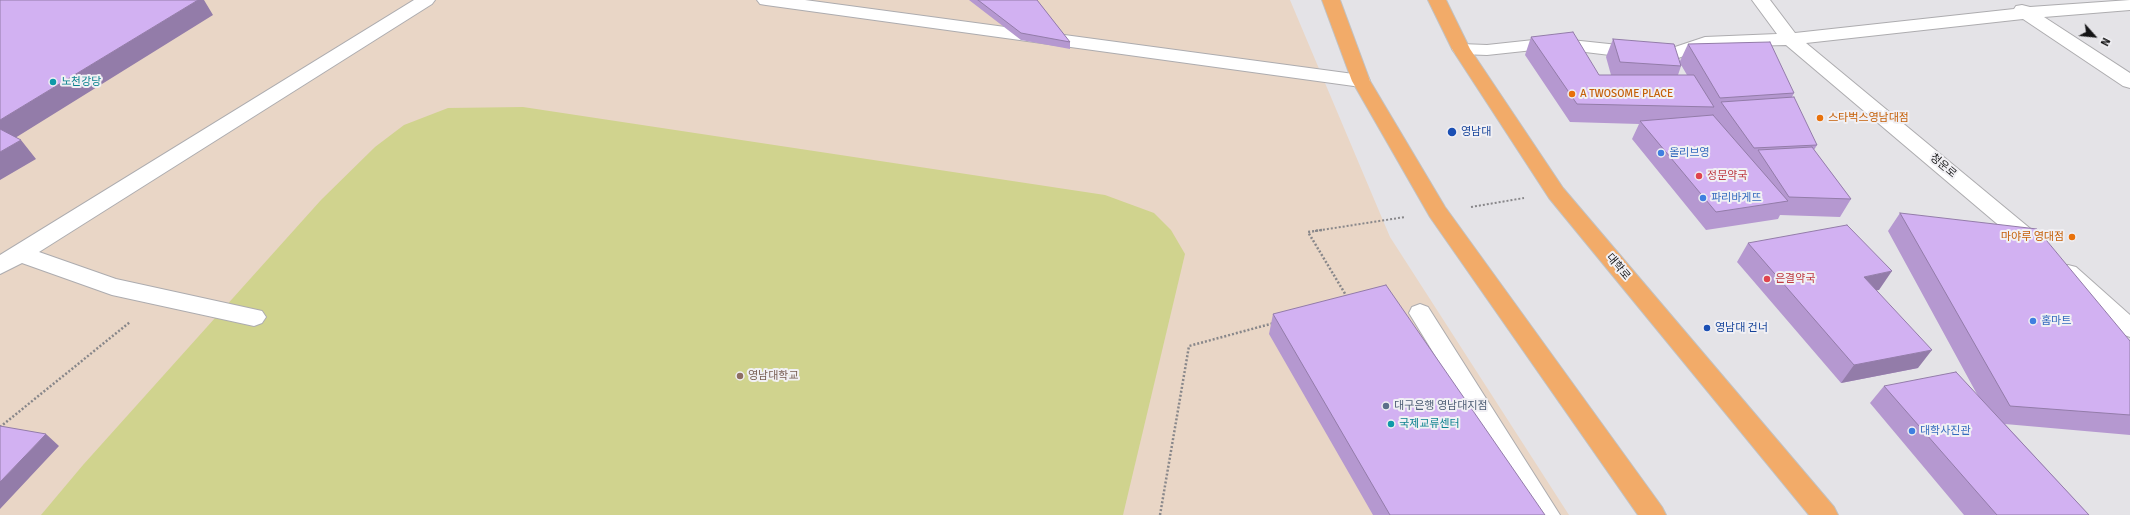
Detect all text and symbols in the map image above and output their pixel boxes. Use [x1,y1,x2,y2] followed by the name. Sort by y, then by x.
[2074,16,2114,56] north arrow
[2098,35,2113,48] text: N
[61,75,101,89] place label: 노천강당
[48,77,58,87] marker: 노천강당
[1580,87,1673,101] place label: A TWOSOME PLACE
[1567,89,1577,99] marker: A TWOSOME PLACE
[1828,111,1909,125] place label: 스타벅스영남대점
[1815,113,1825,123] marker: 스타벅스영남대점
[1461,125,1491,139] place label: 영남대
[1446,126,1458,138] marker: 영남대
[1669,146,1709,160] place label: 올리브영
[1656,148,1666,158] marker: 올리브영
[1927,151,1959,181] street label: 청운로
[1707,169,1747,183] place label: 정문약국
[1694,171,1704,181] marker: 정문약국
[1711,191,1762,205] place label: 파리바게뜨
[1698,193,1708,203] marker: 파리바게뜨
[2001,230,2064,244] place label: 마야루 영대점
[2067,232,2077,242] marker: 마야루 영대점
[1603,251,1633,283] street label: 대학로
[1775,272,1815,286] place label: 은결약국
[1762,274,1772,284] marker: 은결약국
[2041,314,2071,328] place label: 홈마트
[2028,316,2038,326] marker: 홈마트
[1715,321,1768,335] place label: 영남대 건너
[1702,323,1712,333] marker: 영남대 건너
[748,369,799,383] place label: 영남대학교
[735,371,745,381] marker: 영남대학교
[1394,399,1487,413] place label: 대구은행 영남대지점
[1381,401,1391,411] marker: 대구은행 영남대지점
[1399,417,1460,431] place label: 국제교류센터
[1386,419,1396,429] marker: 국제교류센터
[1920,424,1971,438] place label: 대학사진관
[1907,426,1917,436] marker: 대학사진관

